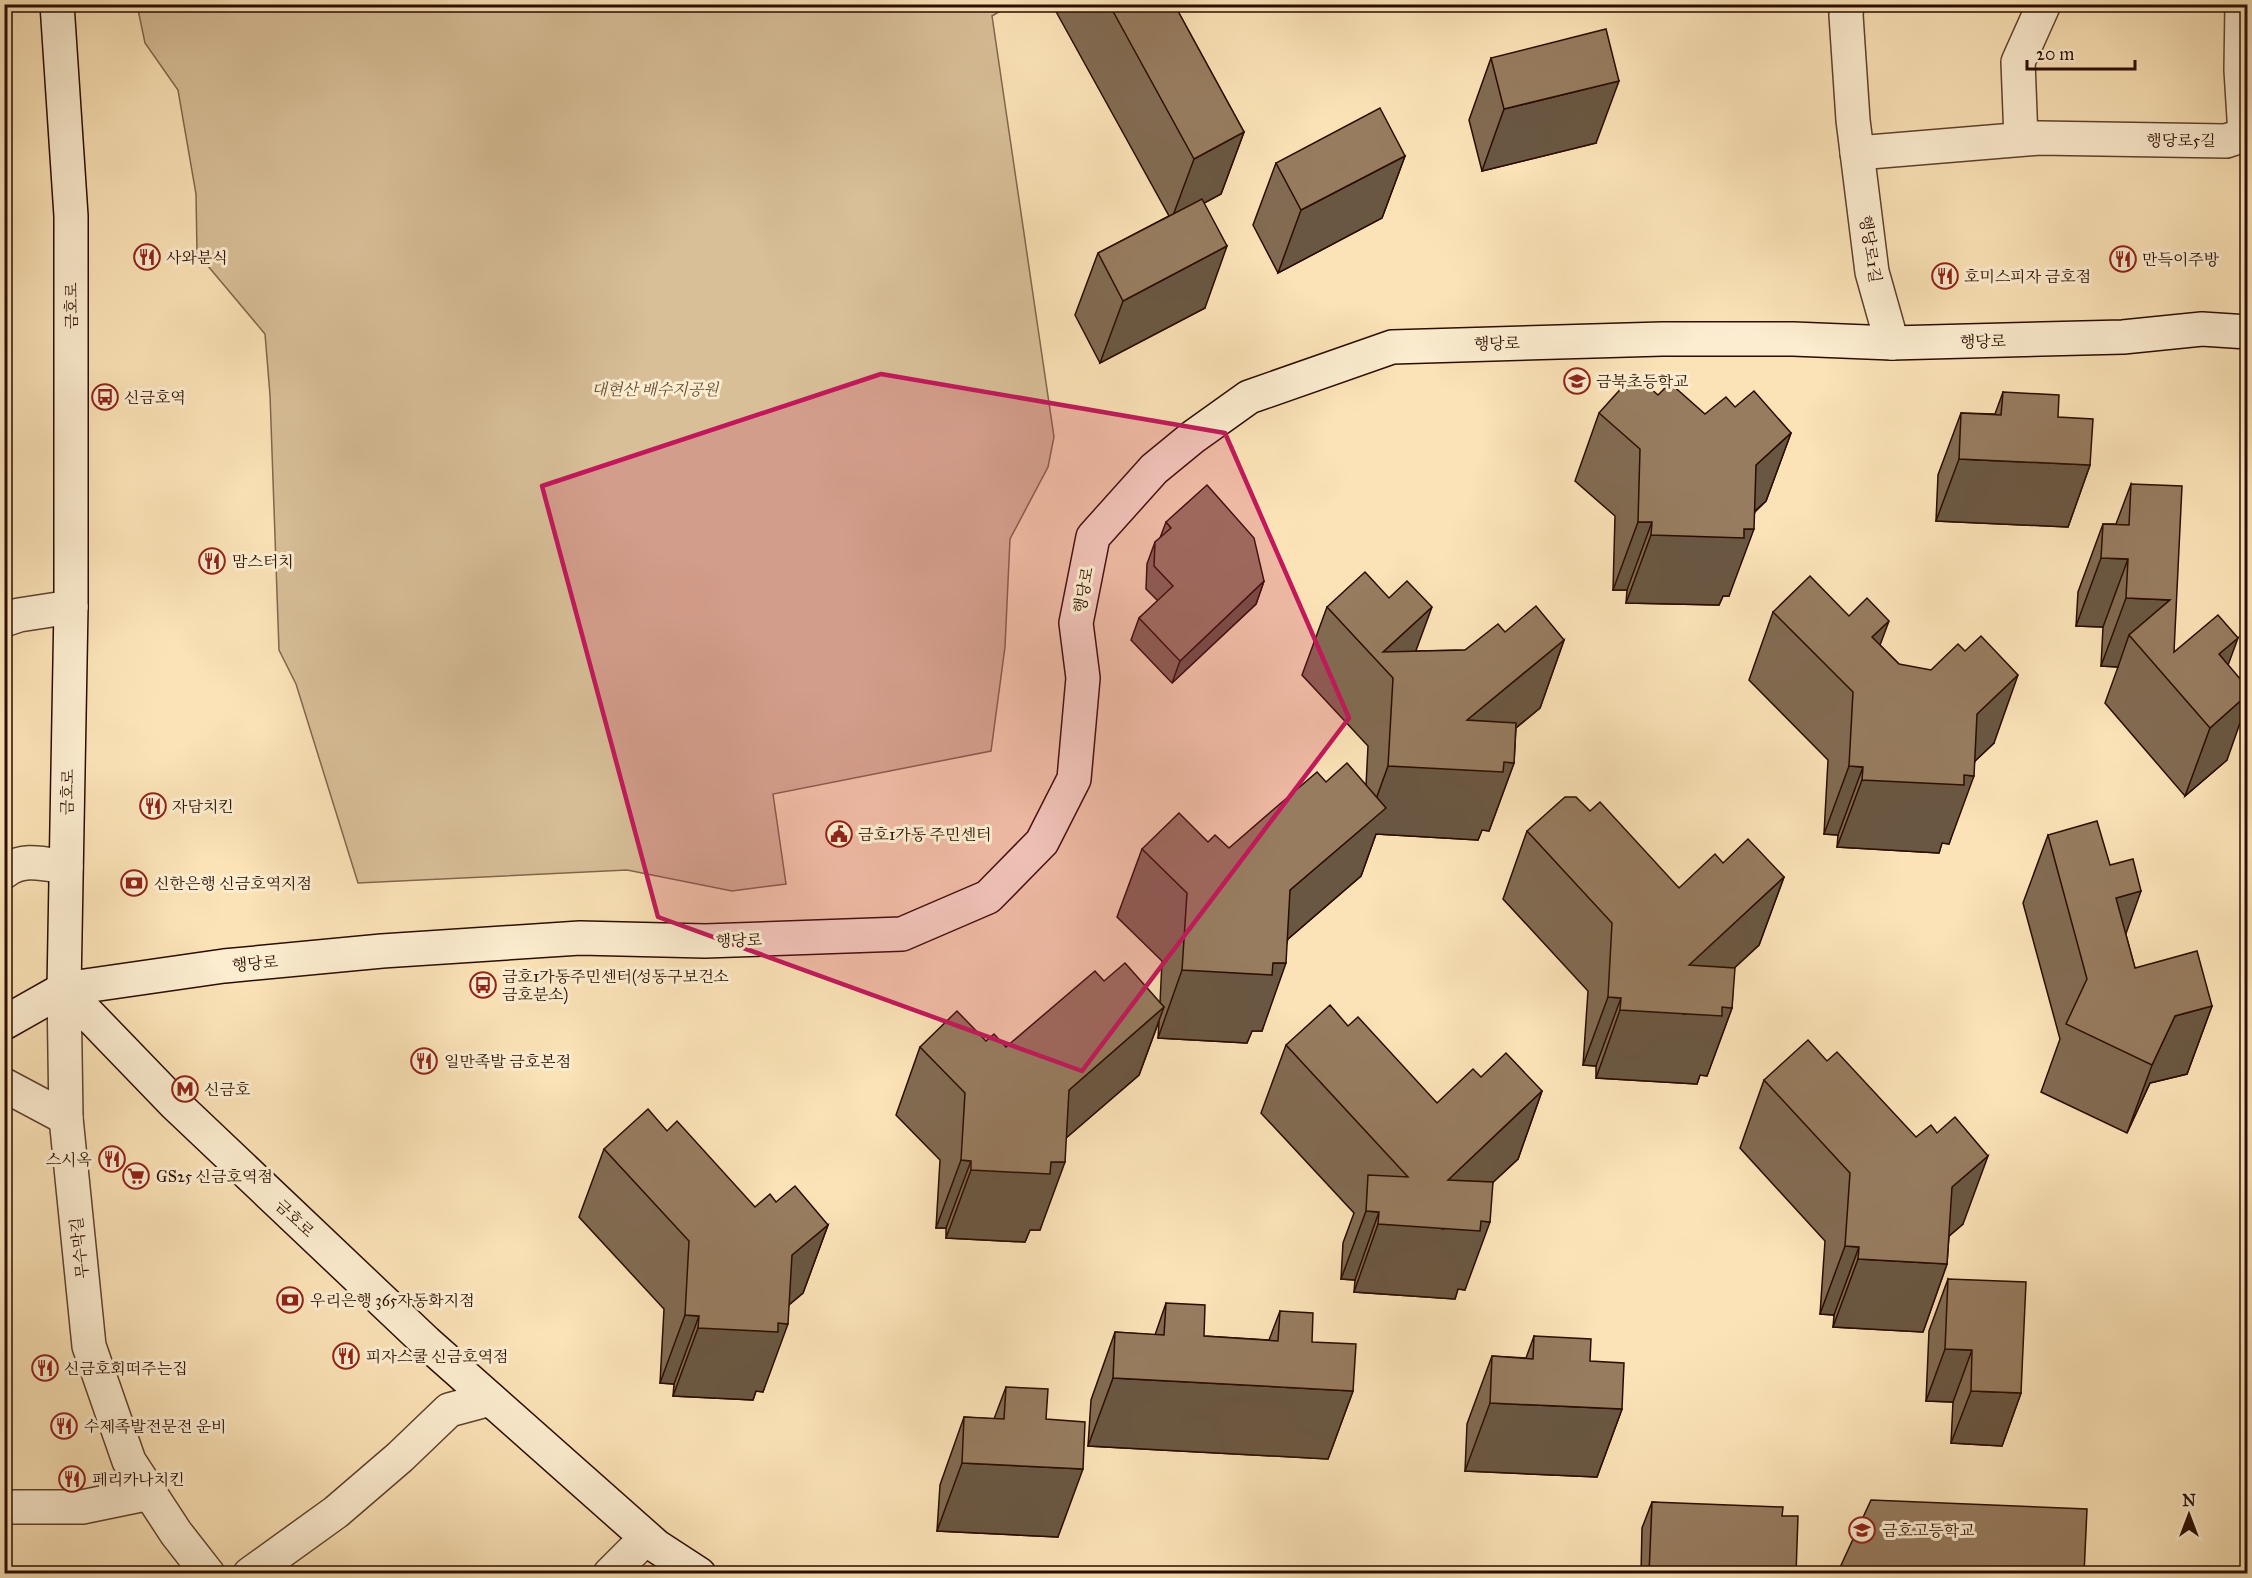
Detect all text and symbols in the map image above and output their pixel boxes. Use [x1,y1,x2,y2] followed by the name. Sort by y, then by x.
[2027,33,2135,71] scale bar
[2036,43,2074,65] text: 20 m
[2146,131,2216,150] street label: 행당로5길
[1856,214,1885,284] street label: 행당로1길
[132,242,162,272] restaurant icon: 사와분식
[2108,244,2138,274] restaurant icon: 만득이주방
[166,248,228,267] place label: 사와분식
[2142,250,2220,269] place label: 만득이주방
[1930,261,1960,291] restaurant icon: 호미스피자 금호점
[1964,267,2091,286] place label: 호미스피자 금호점
[62,282,81,329] street label: 금호로
[1960,332,2007,351] street label: 행당로
[1474,334,1521,353] street label: 행당로
[1562,366,1592,396] school or university icon: 금북초등학교
[1596,372,1689,391] place label: 금북초등학교
[591,380,720,399] park label: 대현산 배수지공원
[90,382,120,412] bus stop icon: 신금호역
[124,388,186,407] place label: 신금호역
[197,546,227,576] restaurant icon: 맘스터치
[232,552,294,571] place label: 맘스터치
[1070,565,1097,615] street label: 행당로
[58,768,77,815] street label: 금호로
[138,791,168,821] restaurant icon: 자담치킨
[172,797,234,816] place label: 자담치킨
[824,819,854,849] public building icon: 금호1가동 주민센터
[858,825,991,844] place label: 금호1가동 주민센터
[119,868,149,898] bank icon: 신한은행 신금호역지점
[154,874,312,893] place label: 신한은행 신금호역지점
[716,930,763,951] street label: 행당로
[231,952,280,975] street label: 행당로
[502,967,729,1005] place label: 금호1가동주민센터(성동구보건소 금호분소)
[468,970,498,1000] bus stop icon: 금호1가동주민센터(성동구보건소 금호분소)
[409,1046,439,1076] restaurant icon: 일만족발 금호본점
[444,1052,571,1071] place label: 일만족발 금호본점
[170,1074,200,1104] metro station icon: 신금호
[204,1080,251,1099] place label: 신금호
[97,1144,127,1174] restaurant icon: 스시옥
[46,1150,93,1169] place label: 스시옥
[121,1161,151,1191] supermarket icon: GS25 신금호역점
[156,1167,273,1186] place label: GS25 신금호역점
[271,1196,318,1241] street label: 금호로
[67,1216,92,1280] street label: 무수막길
[275,1285,305,1315] bank icon: 우리은행 365자동화지점
[310,1291,475,1310] place label: 우리은행 365자동화지점
[331,1341,361,1371] restaurant icon: 피자스쿨 신금호역점
[366,1347,509,1366] place label: 피자스쿨 신금호역점
[30,1353,60,1383] restaurant icon: 신금호회떠주는집
[64,1359,188,1378] place label: 신금호회떠주는집
[49,1411,79,1441] restaurant icon: 수제족발전문전 운비
[84,1417,227,1436] place label: 수제족발전문전 운비
[57,1464,87,1494] restaurant icon: 페리카나치킨
[92,1470,185,1489] place label: 페리카나치킨
[2159,1485,2219,1545] north arrow
[2182,1491,2196,1510] text: N
[1847,1515,1877,1545] school or university icon: 금호고등학교
[1882,1521,1975,1540] place label: 금호고등학교

